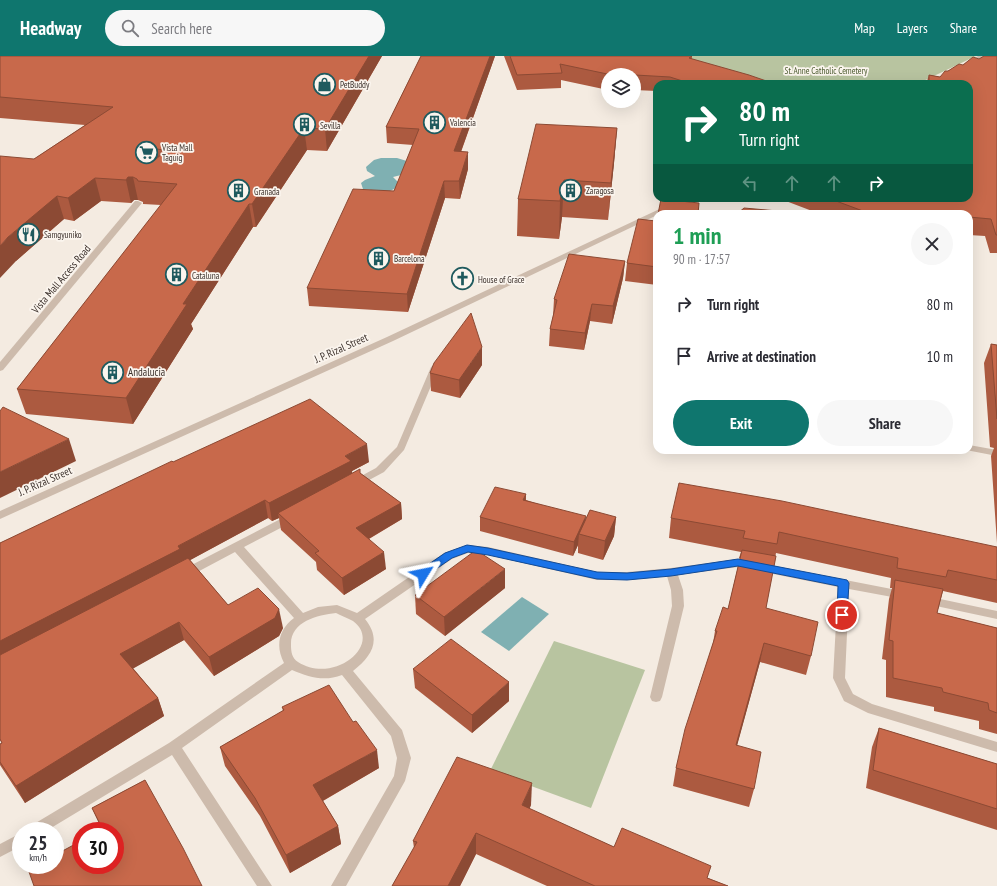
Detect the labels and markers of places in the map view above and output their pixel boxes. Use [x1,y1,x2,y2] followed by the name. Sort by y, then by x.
[312,71,338,97] shop icon: PetBuddy
[340,79,370,90] place label: PetBuddy
[422,109,448,135] building icon: Valencia
[292,112,318,138] building icon: Sevilla
[449,117,476,128] place label: Valencia
[320,120,341,131] place label: Sevilla
[133,139,159,165] supermarket icon: Vista Mall Taguig
[161,142,194,163] place label: Vista Mall Taguig
[557,177,583,203] building icon: Zaragosa
[225,178,251,204] building icon: Granada
[586,185,614,196] place label: Zaragosa
[254,186,280,197] place label: Granada
[16,221,42,247] restaurant icon: Samgyuniko
[44,229,82,240] place label: Samgyuniko
[365,245,391,271] building icon: Barcelona
[394,253,425,264] place label: Barcelona
[163,262,189,288] building icon: Cataluna
[450,266,476,292] church icon: House of Grace
[192,270,220,281] place label: Cataluna
[478,274,525,285] place label: House of Grace
[99,359,125,385] building icon: Andalucia
[128,365,165,379] place label: Andalucia
[825,598,859,632] pin

